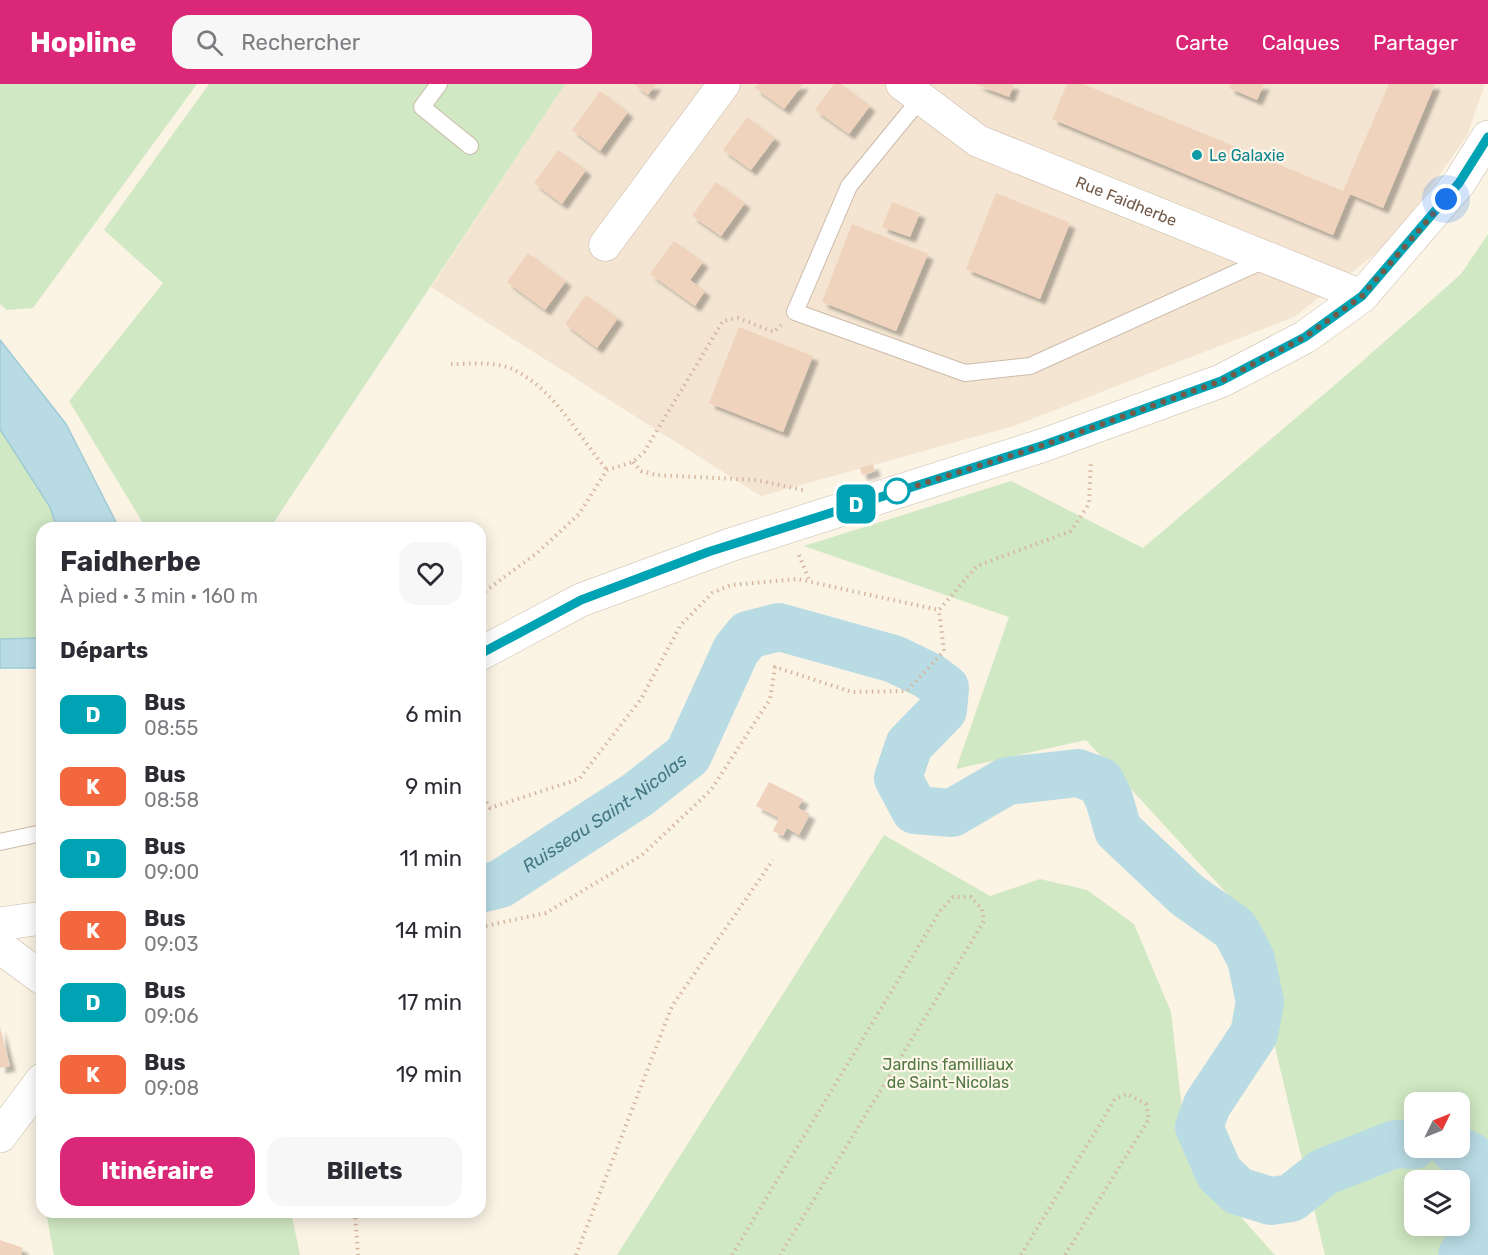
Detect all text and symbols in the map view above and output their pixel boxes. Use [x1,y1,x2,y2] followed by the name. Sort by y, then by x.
[172,15,592,69] search box
[30,26,136,59] text: Hopline
[193,26,226,59] icon: search
[241,29,360,56] text: Rechercher
[1175,30,1229,55] text: Carte
[1262,30,1340,55] text: Calques
[1373,30,1458,55] text: Partager
[1209,146,1285,165] place label: Le Galaxie
[1190,148,1204,162] marker: Le Galaxie
[1073,172,1180,230] street label: Rue Faidherbe
[1431,184,1461,214] your location
[884,478,910,504] unlabelled marker
[836,484,876,524] line badge: D
[848,492,864,517] text: D
[399,542,462,605] button: heart
[60,545,201,578] text: Faidherbe
[60,584,258,608] text: À pied · 3 min · 160 m
[60,637,148,664] text: Départs
[144,689,186,716] text: Bus
[405,701,462,728] text: 6 min
[85,702,101,727] text: D
[144,716,198,740] text: 08:55
[518,749,691,877] water label: Ruisseau Saint-Nicolas
[144,761,186,788] text: Bus
[405,773,462,800] text: 9 min
[86,774,100,799] text: K
[144,788,199,812] text: 08:58
[144,833,186,860] text: Bus
[400,845,462,872] text: 11 min
[85,846,101,871] text: D
[144,860,199,884] text: 09:00
[144,905,186,932] text: Bus
[395,917,462,944] text: 14 min
[86,918,100,943] text: K
[144,932,198,956] text: 09:03
[144,977,186,1004] text: Bus
[398,989,462,1016] text: 17 min
[85,990,101,1015] text: D
[144,1004,198,1028] text: 09:06
[144,1049,186,1076] text: Bus
[882,1055,1014,1092] park label: Jardins familliaux de Saint-Nicolas
[396,1061,462,1088] text: 19 min
[86,1062,100,1087] text: K
[144,1076,199,1100] text: 09:08
[1404,1092,1470,1158] north arrow
[1404,1092,1470,1236] map controls
[60,1137,255,1206] button: Itinéraire
[267,1137,462,1206] button: Billets
[1404,1170,1470,1236] button: layers

